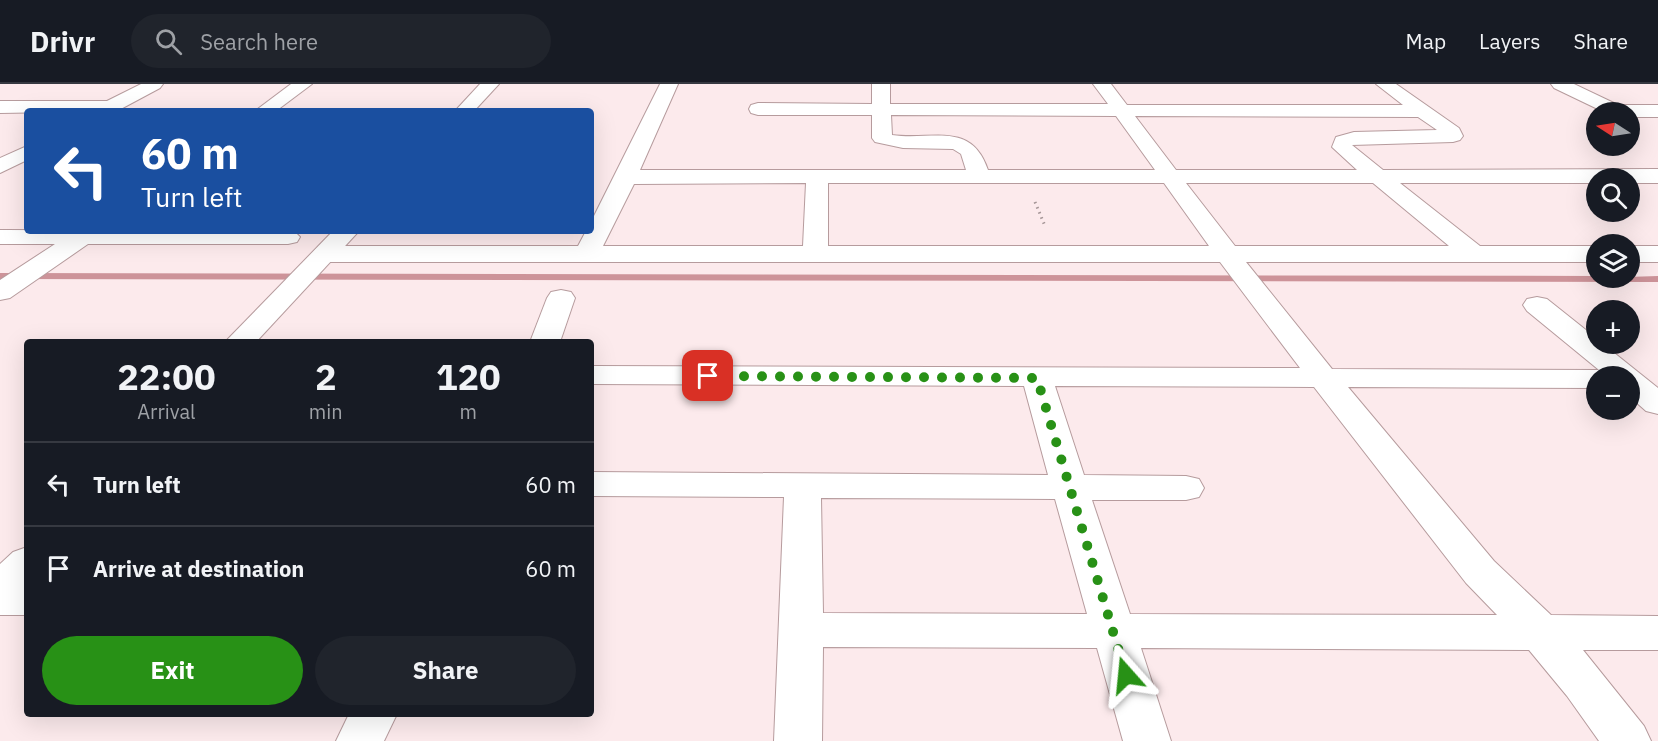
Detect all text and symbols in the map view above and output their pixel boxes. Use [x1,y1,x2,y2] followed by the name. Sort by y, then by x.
[131,14,551,68] search box
[30,23,95,60] text: Drivr
[152,25,185,58] icon: search
[200,27,318,56] text: Search here
[1406,27,1446,55] text: Map
[1479,27,1541,55] text: Layers
[1574,27,1628,55] text: Share
[1586,102,1640,156] north arrow
[1586,102,1640,420] map controls
[141,126,239,181] text: 60 m
[42,132,120,210] icon: left
[1586,168,1640,222] button: search
[141,179,242,214] text: Turn left
[1586,234,1640,288] button: layers
[1586,300,1640,354] button: +
[682,350,733,401] pin
[117,353,216,400] text: 22:00
[315,353,337,400] text: 2
[436,353,501,400] text: 120
[691,359,724,392] icon: arrive
[1586,366,1640,420] button: −
[137,398,196,425] text: Arrival
[309,398,343,425] text: min
[460,398,477,425] text: m
[42,468,75,501] icon: left
[93,470,181,499] text: Turn left
[525,470,576,499] text: 60 m
[42,552,75,585] icon: arrive
[93,554,304,583] text: Arrive at destination
[525,554,576,583] text: 60 m
[42,636,303,705] button: Exit
[315,636,576,705] button: Share
[1094,643,1158,707] position arrow

